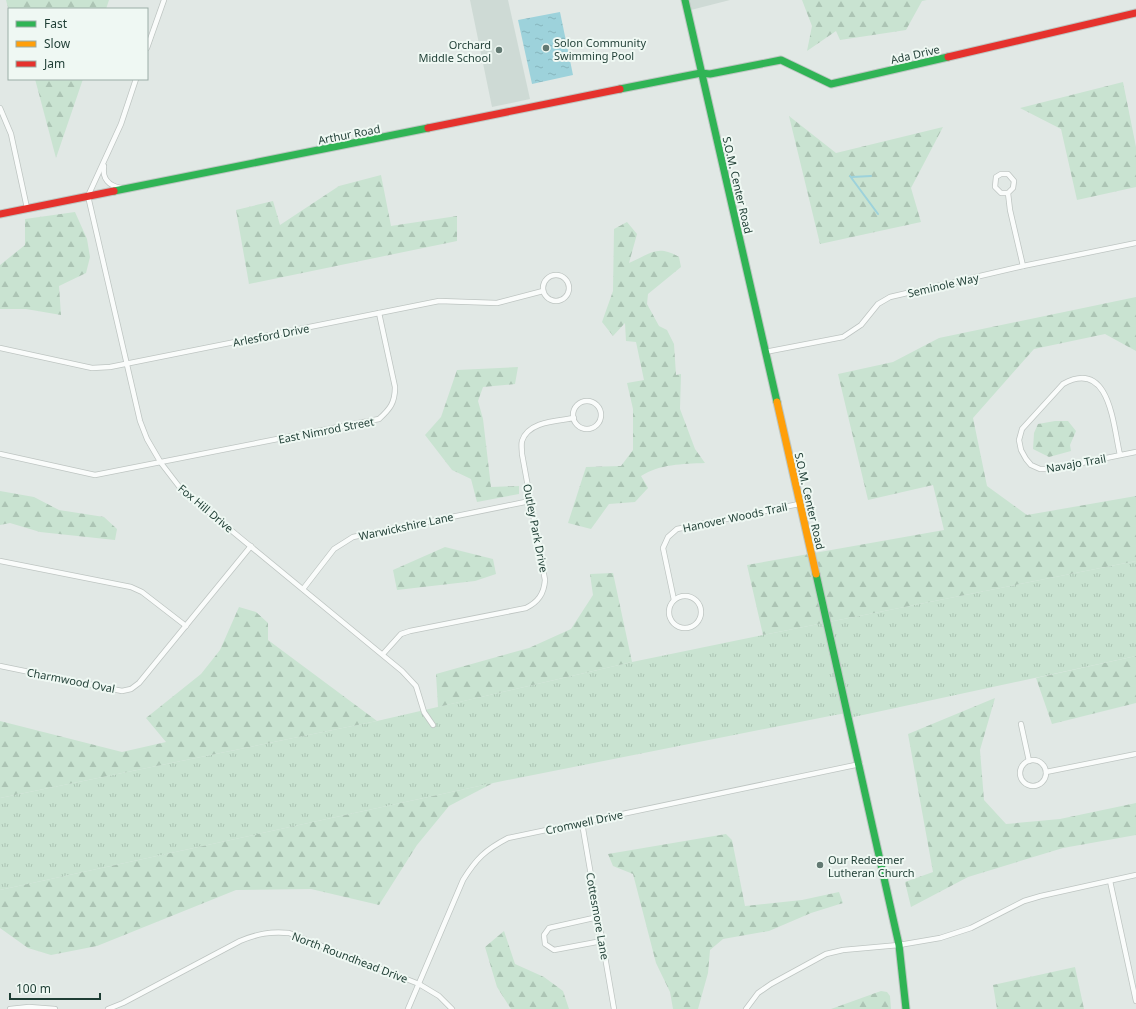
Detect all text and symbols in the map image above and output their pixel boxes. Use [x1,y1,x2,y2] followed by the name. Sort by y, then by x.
[8,8,148,80] legend
[44,15,68,32] text: Fast
[44,35,71,52] text: Slow
[554,35,646,63] place label: Solon Community Swimming Pool
[418,37,491,65] place label: Orchard Middle School
[889,41,941,67] street label: Ada Drive
[541,43,551,53] marker: Solon Community Swimming Pool
[494,45,504,55] marker: Orchard Middle School
[43,55,65,72] text: Jam
[317,121,381,147] street label: Arthur Road
[720,135,756,235] street label: S.O.M. Center Road
[906,269,980,300] street label: Seminole Way
[232,320,310,350] street label: Arlesford Drive
[277,413,375,447] street label: East Nimrod Street
[1045,450,1107,476] street label: Navajo Trail
[792,451,828,551] street label: S.O.M. Center Road
[175,481,237,535] street label: Fox Hill Drive
[520,482,552,574] street label: Outley Park Drive
[681,499,789,535] street label: Hanover Woods Trail
[357,509,455,543] street label: Warwickshire Lane
[26,664,116,696] street label: Charmwood Oval
[544,806,624,838] street label: Cromwell Drive
[828,852,915,880] place label: Our Redeemer Lutheran Church
[815,860,825,870] marker: Our Redeemer Lutheran Church
[583,871,613,961] street label: Cottesmore Lane
[290,928,410,986] street label: North Roundhead Drive
[10,975,100,1001] scale bar
[16,980,51,997] text: 100 m

